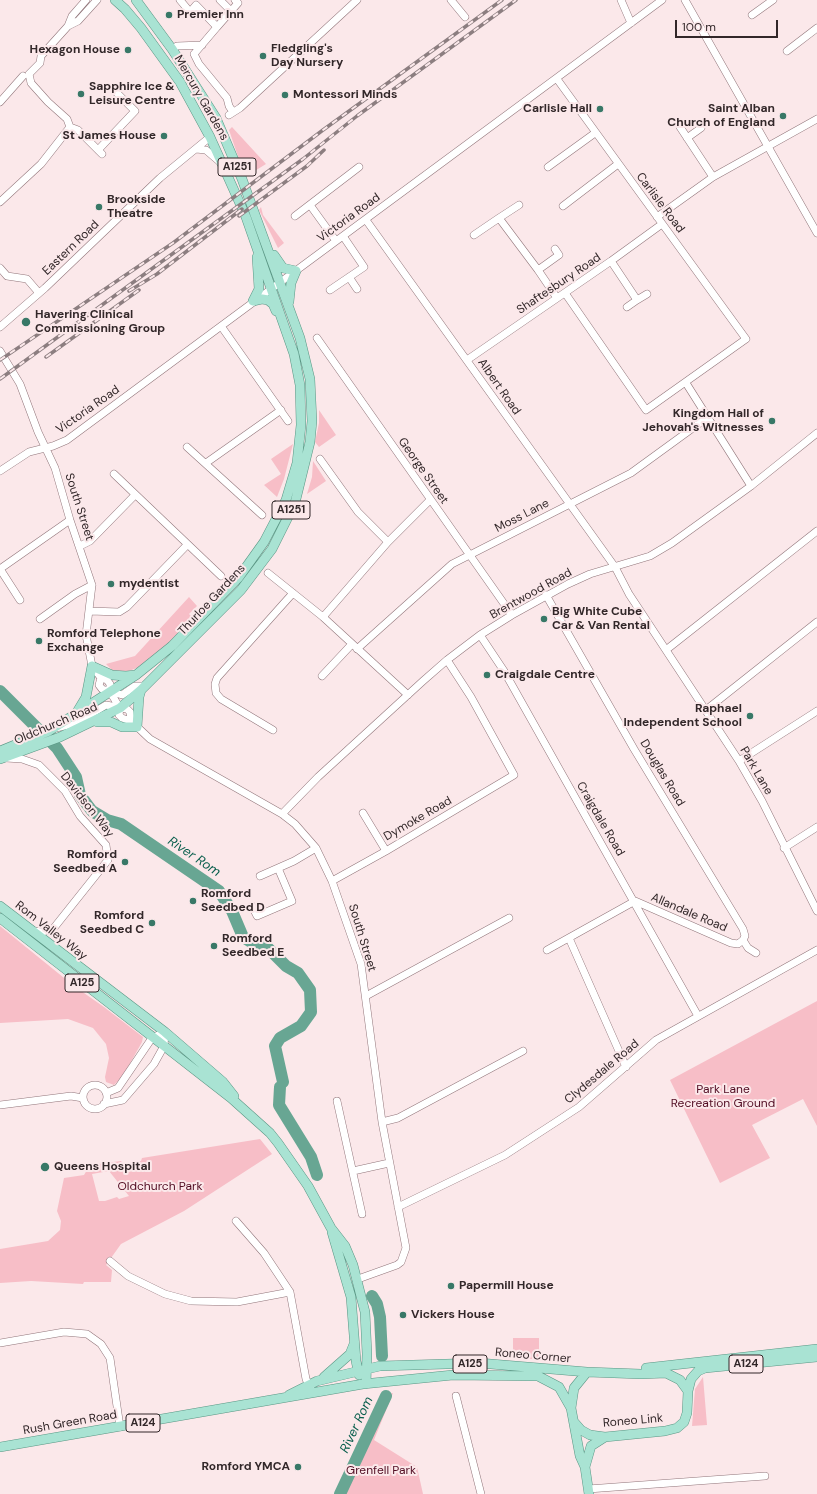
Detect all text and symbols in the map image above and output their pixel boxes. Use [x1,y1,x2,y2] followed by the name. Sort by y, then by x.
[177,8,244,22] place label: Premier Inn
[164,10,174,20] marker: Premier Inn
[677,12,780,38] scale bar
[682,19,716,35] text: 100 m
[271,42,343,70] place label: Fledgling's Day Nursery
[30,43,120,57] place label: Hexagon House
[123,45,133,55] marker: Hexagon House
[258,51,268,61] marker: Fledgling's Day Nursery
[171,53,231,143] street label: Mercury Gardens
[89,80,175,108] place label: Sapphire Ice & Leisure Centre
[293,88,397,102] place label: Montessori Minds
[76,89,86,99] marker: Sapphire Ice & Leisure Centre
[280,90,290,100] marker: Montessori Minds
[523,102,592,116] place label: Carlisle Hall
[667,102,775,130] place label: Saint Alban Church of England
[595,104,605,114] marker: Carlisle Hall
[778,111,788,121] marker: Saint Alban Church of England
[63,129,156,143] place label: St James House
[159,131,169,141] marker: St James House
[218,158,256,176] road number: A1251
[633,170,687,236] street label: Carlisle Road
[315,190,383,246] street label: Victoria Road
[107,193,166,221] place label: Brookside Theatre
[94,202,104,212] marker: Brookside Theatre
[40,218,102,278] street label: Eastern Road
[514,250,604,318] street label: Shaftesbury Road
[35,308,165,336] place label: Havering Clinical Commissioning Group
[20,316,32,328] marker: Havering Clinical Commissioning Group
[474,356,524,418] street label: Albert Road
[53,383,123,437] street label: Victoria Road
[642,407,764,435] place label: Kingdom Hall of Jehovah's Witnesses
[767,416,777,426] marker: Kingdom Hall of Jehovah's Witnesses
[395,435,451,507] street label: George Street
[61,472,97,542] street label: South Street
[492,496,552,536] street label: Moss Lane
[272,501,310,519] road number: A1251
[175,562,249,638] street label: Thurloe Gardens
[487,565,575,623] street label: Brentwood Road
[119,577,179,591] place label: mydentist
[106,579,116,589] marker: mydentist
[552,605,650,633] place label: Big White Cube Car & Van Rental
[539,614,549,624] marker: Big White Cube Car & Van Rental
[47,627,161,655] place label: Romford Telephone Exchange
[34,636,44,646] marker: Romford Telephone Exchange
[495,668,595,682] place label: Craigdale Centre
[482,670,492,680] marker: Craigdale Centre
[12,700,100,748] street label: Oldchurch Road
[623,702,742,730] place label: Raphael Independent School
[745,711,755,721] marker: Raphael Independent School
[636,737,688,809] street label: Douglas Road
[736,744,776,798] street label: Park Lane
[57,770,117,840] street label: Davidson Way
[573,779,627,859] street label: Craigdale Road
[381,794,455,844] street label: Dymoke Road
[165,834,223,880] water label: River Rom
[53,848,117,876] place label: Romford Seedbed A
[120,857,130,867] marker: Romford Seedbed A
[201,887,265,915] place label: Romford Seedbed D
[649,890,729,936] street label: Allandale Road
[188,896,198,906] marker: Romford Seedbed D
[12,898,90,964] street label: Rom Valley Way
[345,903,379,973] street label: South Street
[80,909,144,937] place label: Romford Seedbed C
[147,918,157,928] marker: Romford Seedbed C
[222,932,284,960] place label: Romford Seedbed E
[209,941,219,951] marker: Romford Seedbed E
[65,974,99,992] road number: A125
[562,1037,642,1107] street label: Clydesdale Road
[671,1083,775,1111] park label: Park Lane Recreation Ground
[54,1160,151,1174] place label: Queens Hospital
[39,1161,51,1173] marker: Queens Hospital
[118,1180,202,1194] park label: Oldchurch Park
[459,1279,554,1293] place label: Papermill House
[446,1281,456,1291] marker: Papermill House
[411,1308,495,1322] place label: Vickers House
[398,1310,408,1320] marker: Vickers House
[494,1346,572,1366] street label: Roneo Corner
[453,1355,487,1373] road number: A125
[729,1355,763,1373] road number: A124
[337,1394,377,1456] water label: River Rom
[22,1408,118,1438] street label: Rush Green Road
[602,1411,664,1431] street label: Roneo Link
[126,1414,160,1432] road number: A124
[202,1460,290,1474] place label: Romford YMCA
[293,1462,303,1472] marker: Romford YMCA
[346,1464,416,1478] park label: Grenfell Park

